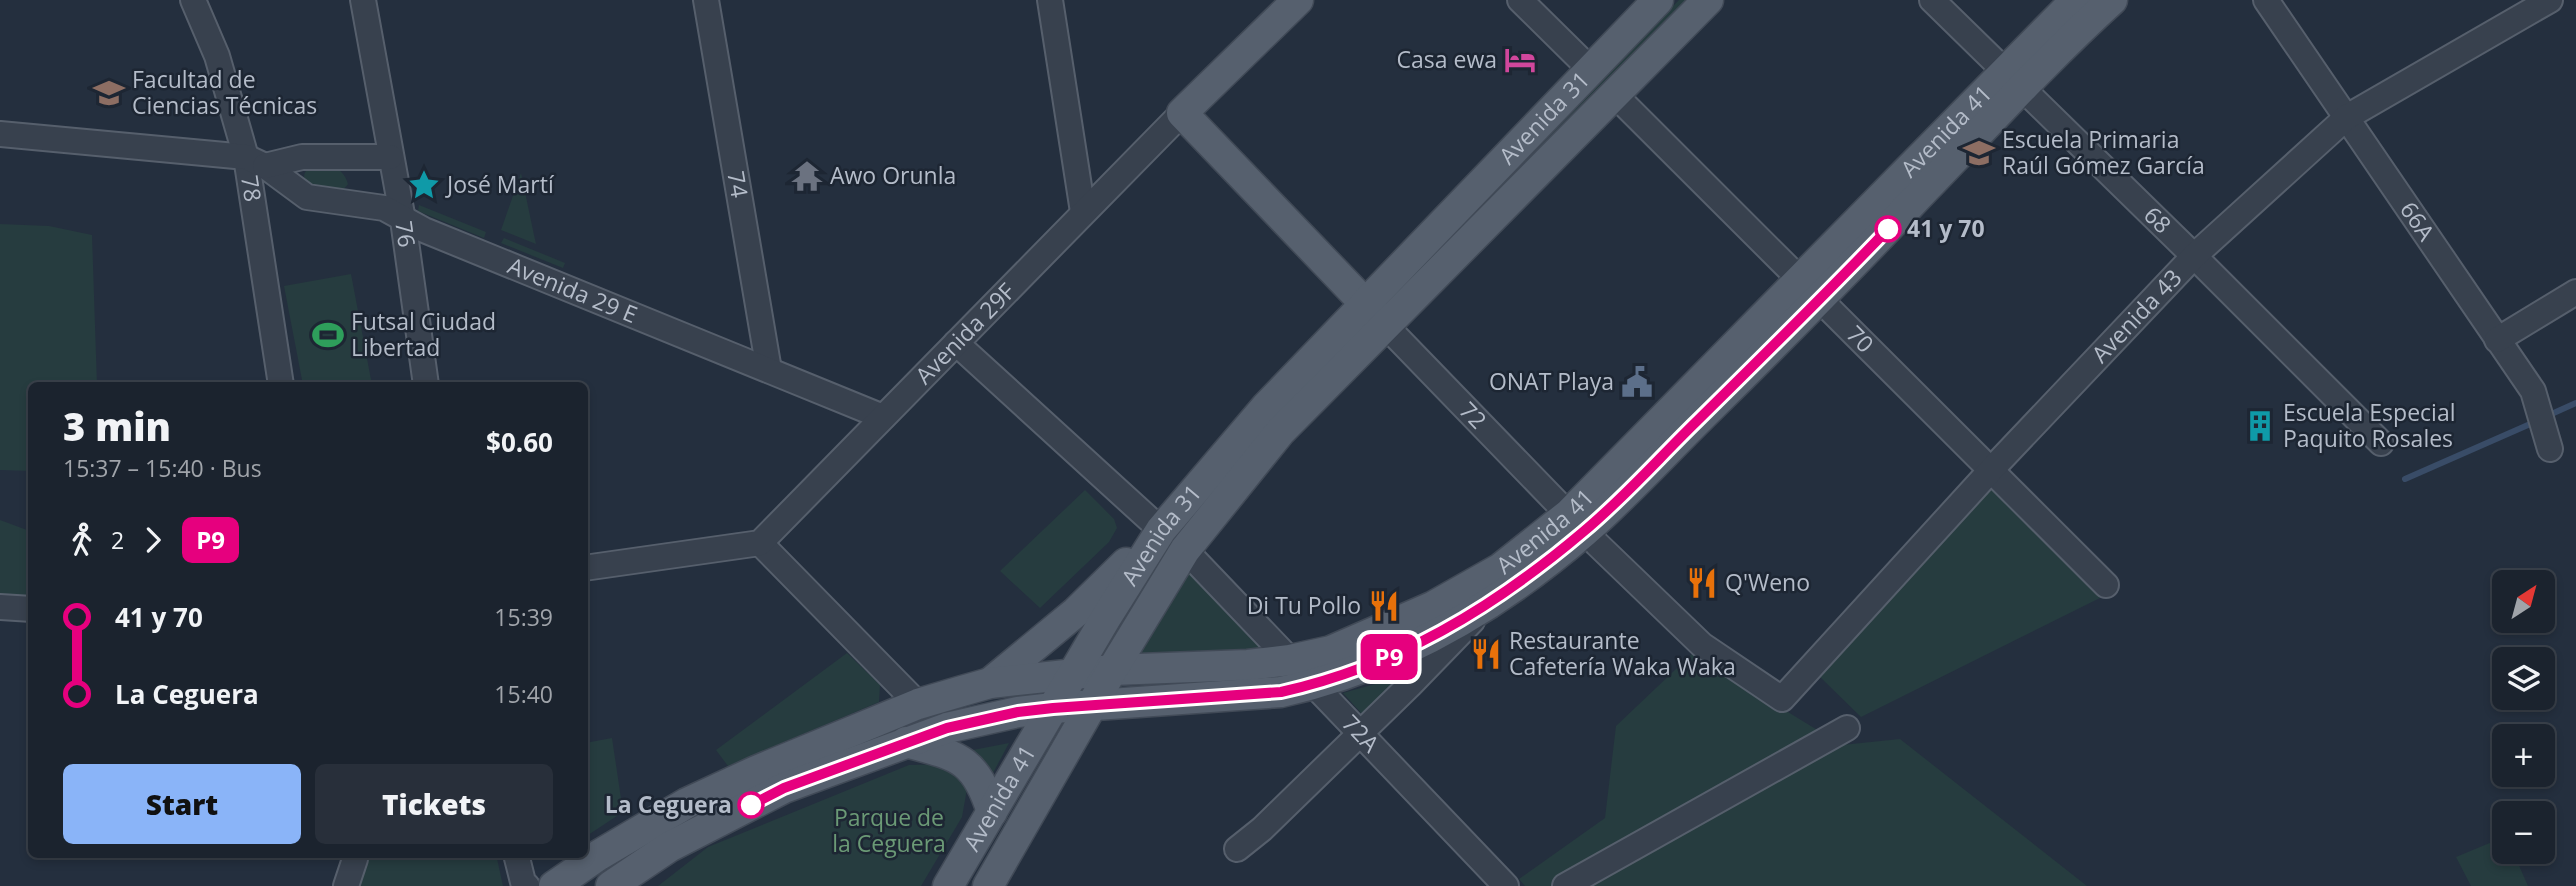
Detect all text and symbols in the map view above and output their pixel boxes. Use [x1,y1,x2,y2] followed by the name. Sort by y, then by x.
[1396,43,1497,75] place label: Casa ewa
[1503,43,1537,77] hotel icon: Casa ewa
[132,63,317,121] place label: Facultad de Ciencias Técnicas
[1491,64,1596,171] street label: Avenida 31
[92,76,126,110] school or university icon: Facultad de Ciencias Técnicas
[1893,77,1999,184] street label: Avenida 41
[2002,123,2205,181] place label: Escuela Primaria Raúl Gómez García
[1962,136,1996,170] school or university icon: Escuela Primaria Raúl Gómez García
[790,159,824,193] temple icon: Awo Orunla
[830,159,956,191] place label: Awo Orunla
[407,168,441,202] place icon: José Martí
[445,168,555,200] place label: José Martí
[720,169,756,200] street label: 74
[234,173,270,204] street label: 78
[2393,195,2443,247] street label: 66A
[2137,199,2179,240] street label: 68
[1907,212,1985,244] place label: 41 y 70
[1875,216,1901,242] marker: 41 y 70
[388,219,424,249] street label: 76
[503,249,642,330] street label: Avenida 29 E
[2084,262,2188,369] street label: Avenida 43
[908,275,1022,391] street label: Avenida 29F
[351,305,496,363] place label: Futsal Ciudad Libertad
[311,318,345,352] sports icon: Futsal Ciudad Libertad
[1840,318,1881,359] street label: 70
[1489,365,1614,397] place label: ONAT Playa
[1620,365,1654,399] public building icon: ONAT Playa
[1453,394,1494,435] street label: 72
[2283,396,2455,454] place label: Escuela Especial Paquito Rosales
[63,400,171,452] text: 3 min
[2243,409,2277,443] building icon: Escuela Especial Paquito Rosales
[486,424,553,460] text: $0.60
[63,452,262,484] text: 15:37 – 15:40 · Bus
[1113,477,1208,591] street label: Avenida 31
[1489,481,1600,581] street label: Avenida 41
[63,521,101,559] icon: walk
[134,521,172,559] icon: forward
[196,523,225,556] text: P9
[111,524,124,556] text: 2
[1685,566,1719,600] restaurant icon: Q'Weno
[1725,566,1810,598] place label: Q'Weno
[2492,570,2555,634] north arrow
[2492,570,2555,864] map controls
[1247,589,1361,621] place label: Di Tu Pollo
[1367,589,1401,623] restaurant icon: Di Tu Pollo
[115,599,203,635] text: 41 y 70
[494,601,553,633] text: 15:39
[1509,624,1736,682] place label: Restaurante Cafetería Waka Waka
[1358,634,1420,680] line badge: P9
[1469,637,1503,671] restaurant icon: Restaurante Cafetería Waka Waka
[1375,640,1403,673] text: P9
[2492,647,2555,710] button: layers
[115,676,259,712] text: La Ceguera
[494,678,553,710] text: 15:40
[1336,707,1387,759] street label: 72A
[2492,724,2555,787] button: +
[955,739,1043,857] street label: Avenida 41
[63,764,301,844] button: Start
[315,764,553,844] button: Tickets
[605,788,732,820] place label: La Ceguera
[738,792,764,818] marker: La Ceguera
[832,801,946,859] park label: Parque de la Ceguera
[2492,801,2555,864] button: −

